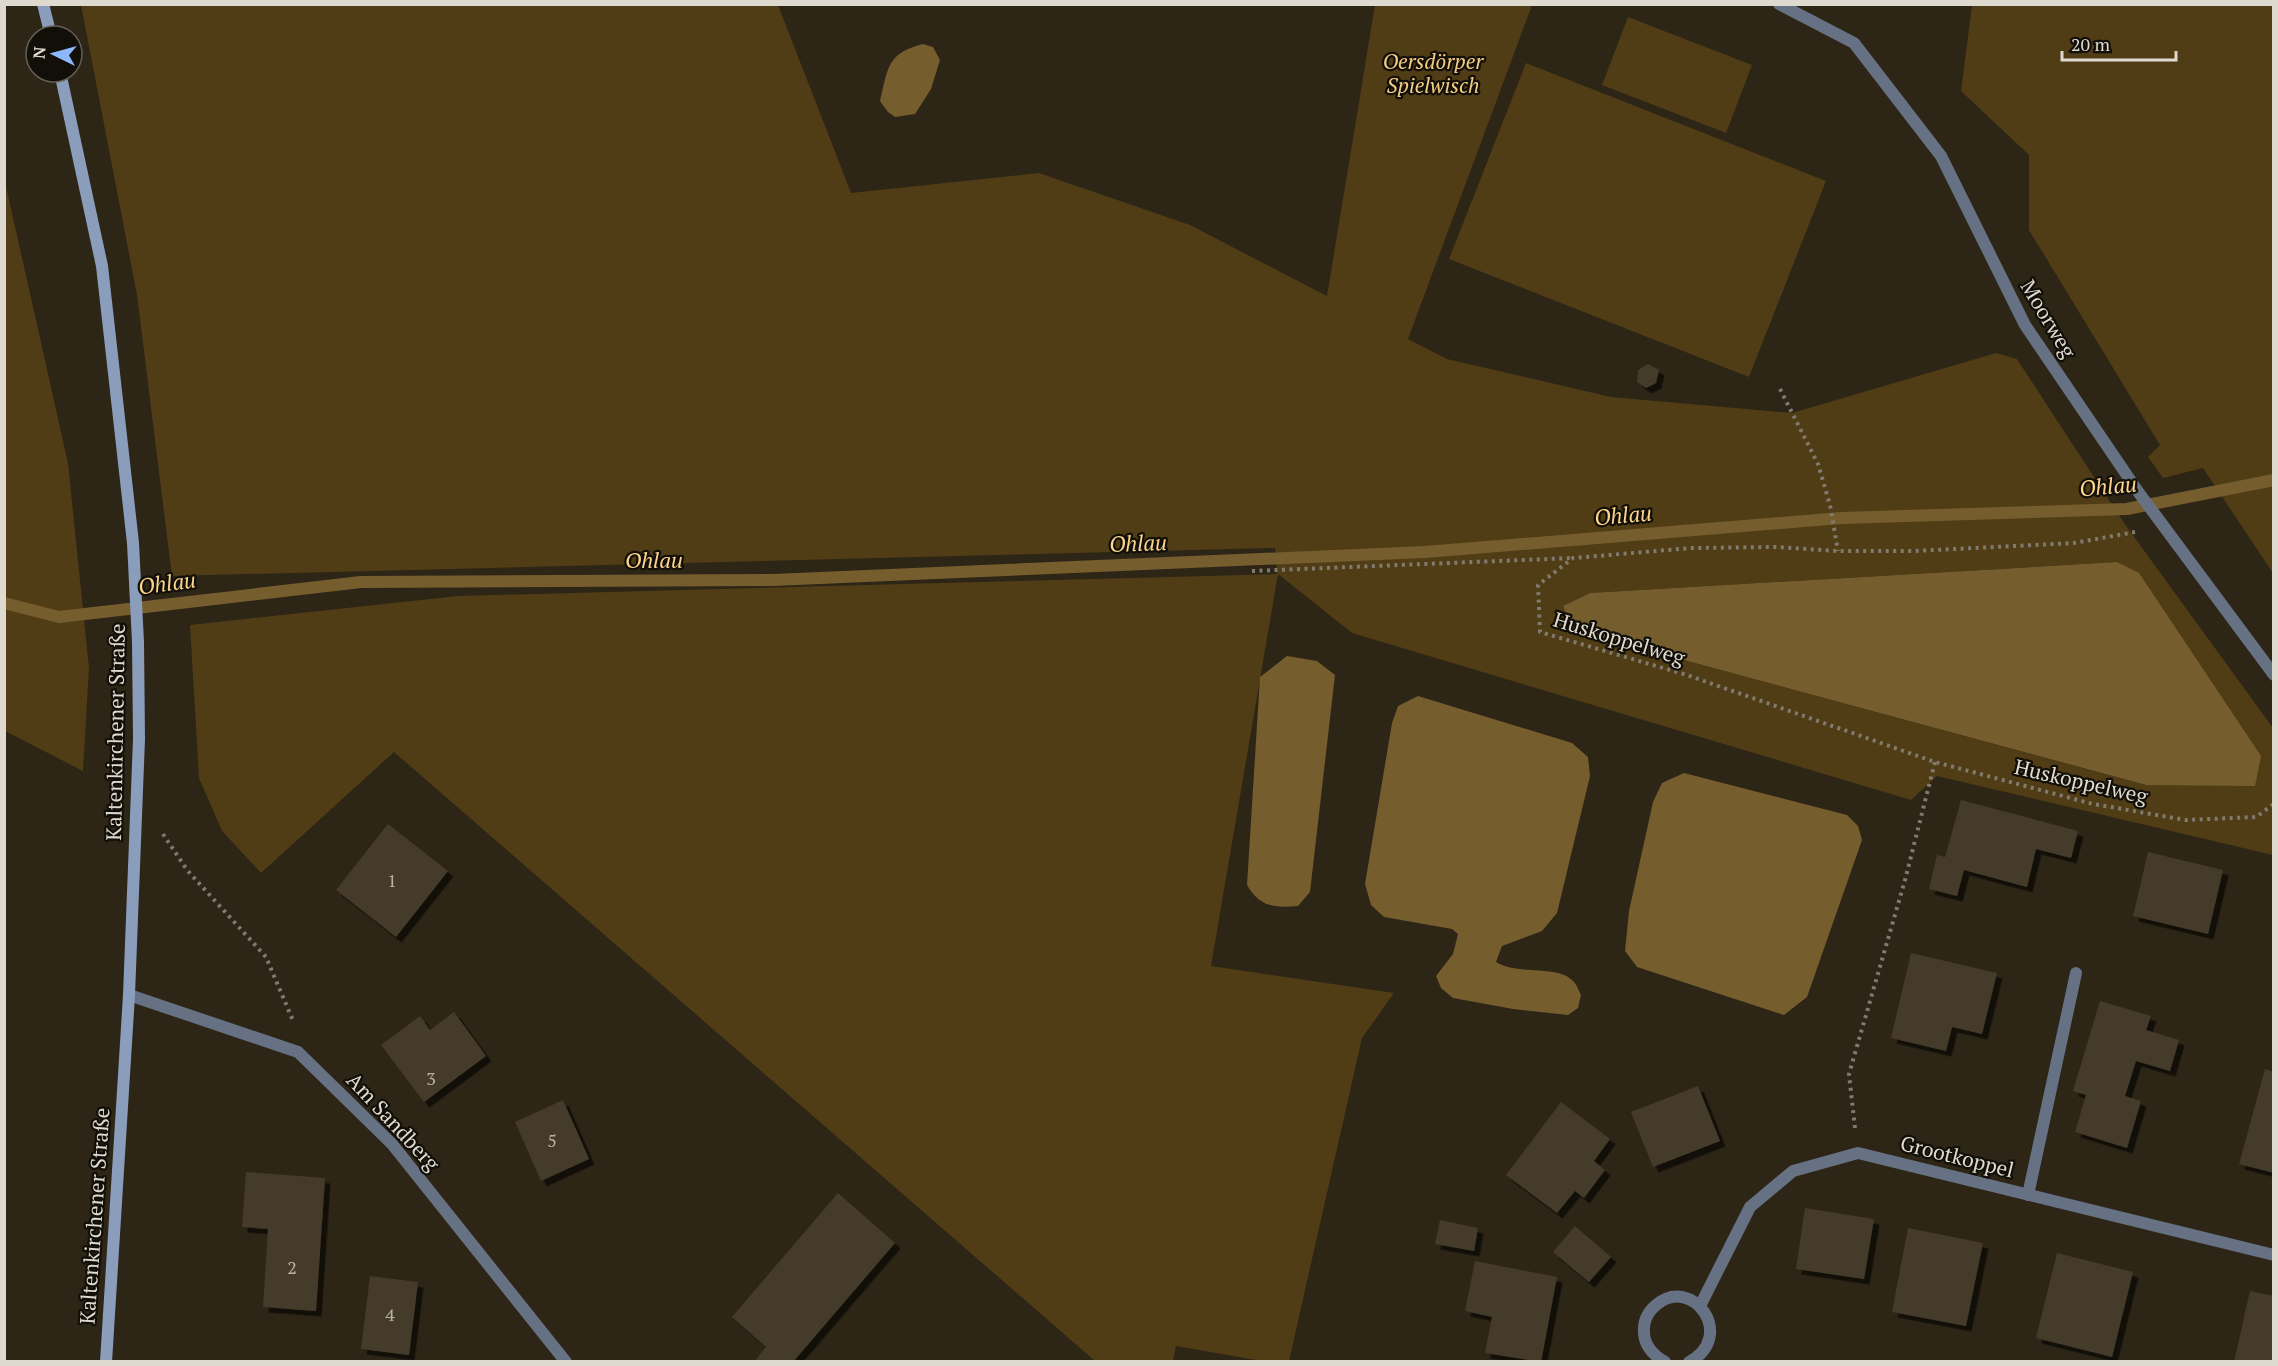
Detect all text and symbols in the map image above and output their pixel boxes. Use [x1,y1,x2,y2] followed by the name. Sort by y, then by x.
[24,24,84,84] north arrow
[2062,24,2176,62] scale bar
[2071,32,2111,56] text: 20 m
[28,46,51,60] text: N
[1383,47,1484,99] park label: Oersdörper Spielwisch
[2015,274,2084,364] street label: Moorweg
[2078,469,2138,502] water label: Ohlau
[1593,498,1653,531] water label: Ohlau
[1109,527,1167,558] water label: Ohlau
[625,545,683,574] water label: Ohlau
[136,565,197,600] water label: Ohlau
[1550,605,1689,672] street label: Huskoppelweg
[99,623,131,841] street label: Kaltenkirchener Straße
[2012,752,2152,810] street label: Huskoppelweg
[387,868,397,892] house number: 1
[341,1066,447,1177] street label: Am Sandberg
[426,1066,436,1090] house number: 3
[72,1107,116,1325] street label: Kaltenkirchener Straße
[547,1128,557,1152] house number: 5
[1898,1128,2017,1184] street label: Grootkoppel
[287,1255,297,1279] house number: 2
[385,1302,395,1326] house number: 4

